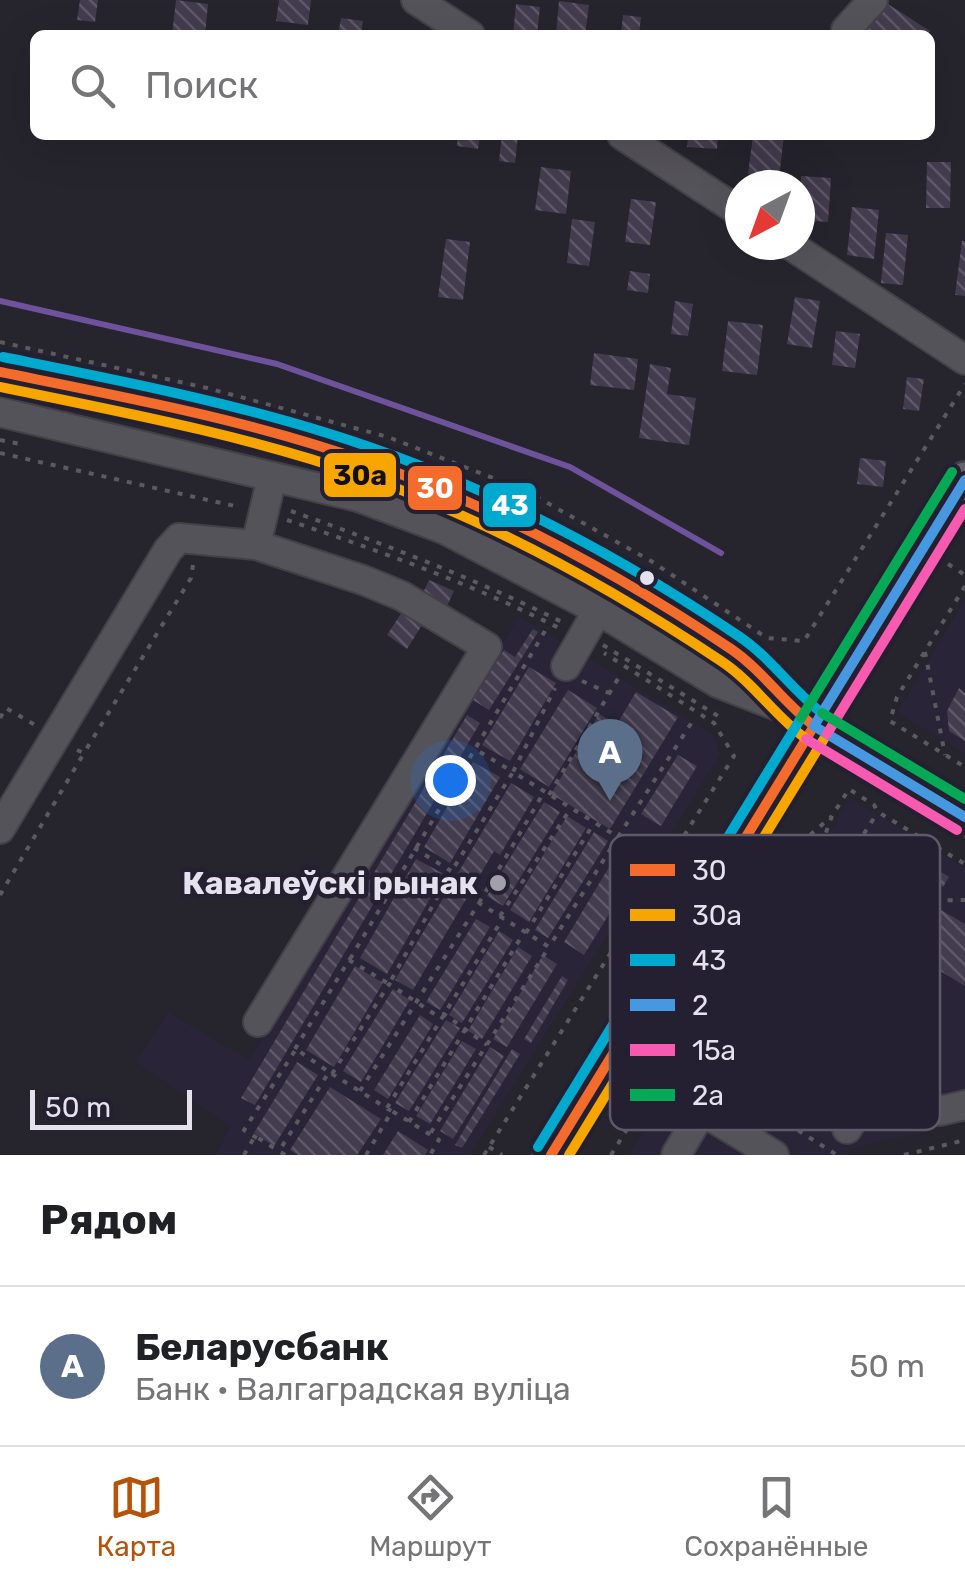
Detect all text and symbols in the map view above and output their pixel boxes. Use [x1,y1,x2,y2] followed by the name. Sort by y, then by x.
[30,30,935,140] search box
[65,58,120,113] icon: search
[145,62,258,108] text: Поиск
[725,170,815,260] north arrow
[322,451,398,499] line badge: 30а
[333,459,387,492] text: 30а
[406,464,464,512] line badge: 30
[416,472,454,505] text: 30
[481,481,538,529] line badge: 43
[491,489,529,522] text: 43
[637,568,657,588] unlabelled marker
[578,718,642,801] pin: A
[425,755,476,806] your location
[610,835,940,1130] legend
[692,854,727,887] text: 30
[182,864,478,902] place label: Кавалеўскі рынак
[487,872,509,894] marker: Кавалеўскі рынак
[692,899,742,932] text: 30а
[692,944,726,977] text: 43
[692,989,708,1022] text: 2
[692,1034,736,1067] text: 15а
[692,1079,724,1112] text: 2а
[30,1085,192,1130] scale bar
[45,1091,111,1124] text: 50 m
[40,1195,177,1245] text: Рядом
[135,1324,389,1370] text: Беларусбанк
[61,1347,84,1385] text: A
[849,1347,925,1385] text: 50 m
[135,1370,571,1408] text: Банк · Валгаградская вуліца
[96,1470,176,1563] tab: Карта
[369,1470,491,1563] tab: Маршрут
[684,1470,869,1563] tab: Сохранённые

